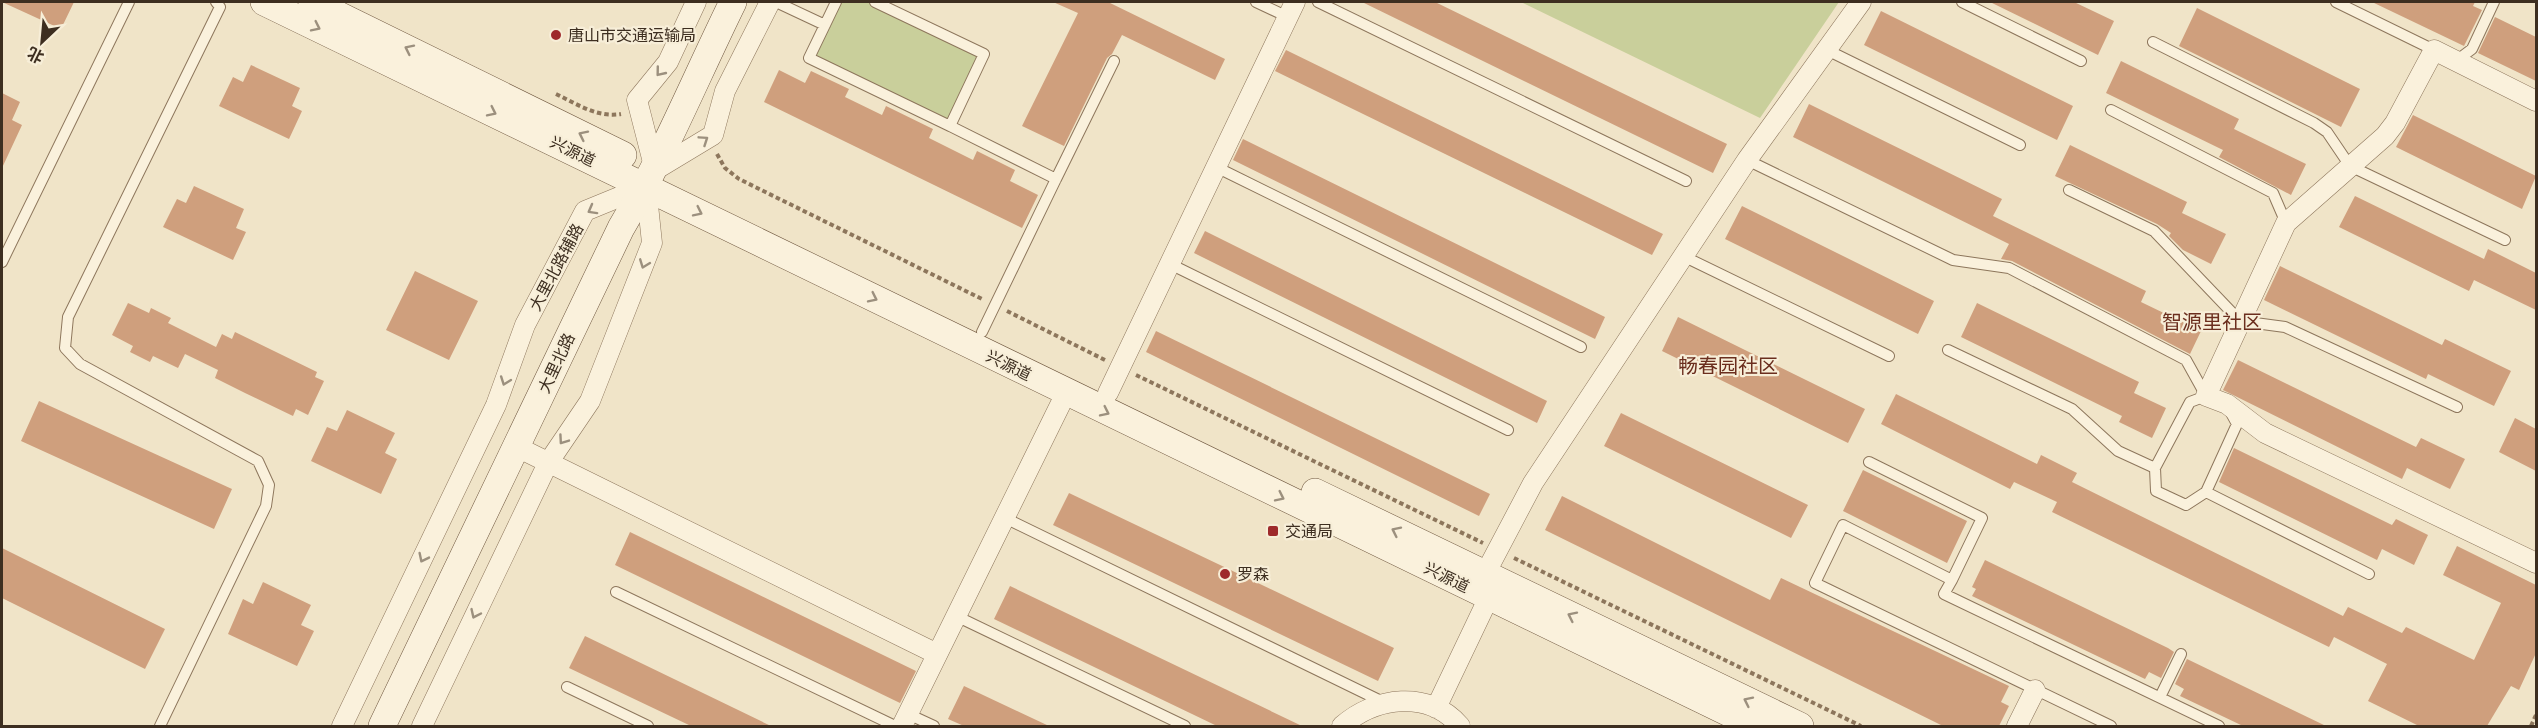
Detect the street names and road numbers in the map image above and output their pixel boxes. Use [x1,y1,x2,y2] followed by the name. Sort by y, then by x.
[547,132,599,171] street label: 兴源道
[526,220,587,314] street label: 大里北路辅路
[534,330,579,396] street label: 大里北路
[983,346,1035,385] street label: 兴源道
[1421,558,1473,597] street label: 兴源道

